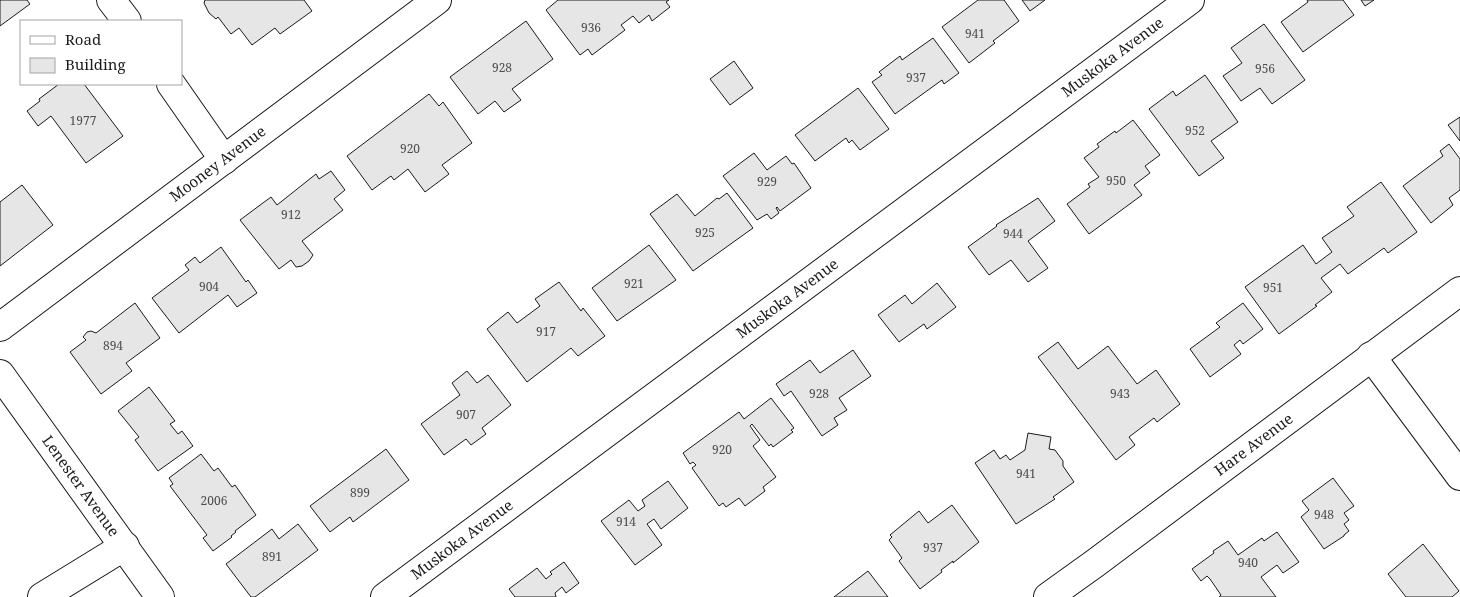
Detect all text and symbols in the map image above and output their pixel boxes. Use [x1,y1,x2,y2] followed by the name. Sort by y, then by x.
[1057,12,1167,101] street label: Muskoka Avenue
[581,19,601,36] house number: 936
[20,20,182,85] legend
[965,25,985,42] house number: 941
[65,29,101,49] text: Road
[65,54,126,74] text: Building
[492,59,512,76] house number: 928
[1255,60,1275,77] house number: 956
[906,69,926,86] house number: 937
[70,112,97,129] house number: 1977
[165,121,269,206] street label: Mooney Avenue
[1185,122,1205,139] house number: 952
[400,140,420,157] house number: 920
[1106,172,1126,189] house number: 950
[757,173,777,190] house number: 929
[281,206,301,223] house number: 912
[695,224,715,241] house number: 925
[1003,225,1023,242] house number: 944
[732,253,842,342] street label: Muskoka Avenue
[624,275,644,292] house number: 921
[199,278,219,295] house number: 904
[1263,279,1283,296] house number: 951
[536,323,556,340] house number: 917
[103,337,123,354] house number: 894
[809,385,829,402] house number: 928
[1110,385,1130,402] house number: 943
[456,406,476,423] house number: 907
[1210,408,1296,480] street label: Hare Avenue
[38,431,124,540] street label: Lenester Avenue
[712,441,732,458] house number: 920
[1016,465,1036,482] house number: 941
[350,484,370,501] house number: 899
[201,492,228,509] house number: 2006
[406,495,517,583] street label: Muskoka Avenue
[1314,506,1334,523] house number: 948
[616,513,636,530] house number: 914
[923,539,943,556] house number: 937
[262,548,282,565] house number: 891
[1238,554,1258,571] house number: 940

